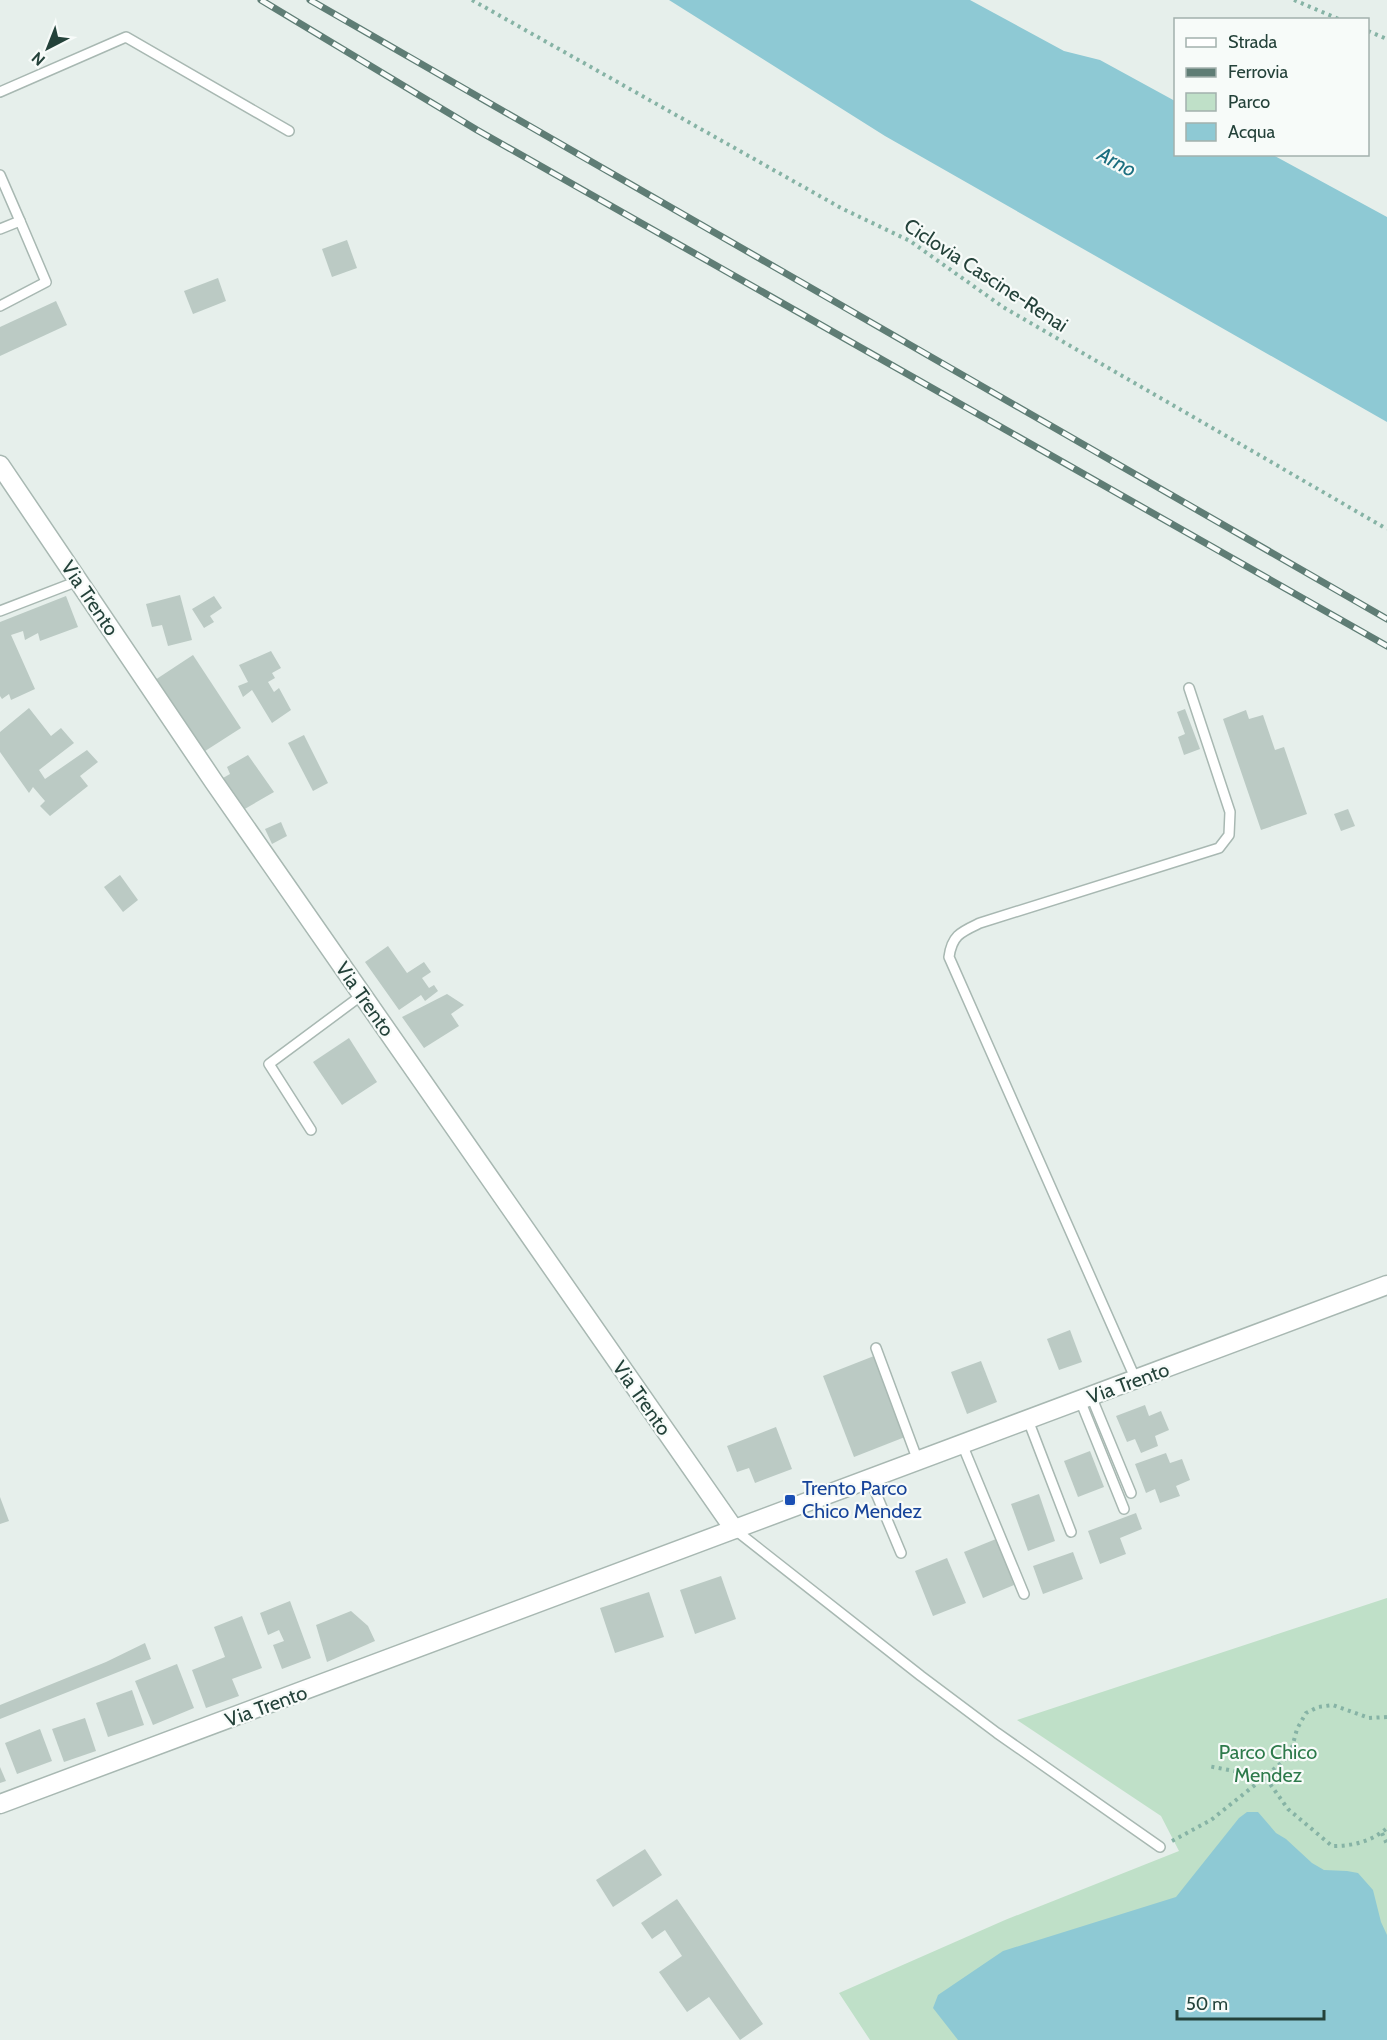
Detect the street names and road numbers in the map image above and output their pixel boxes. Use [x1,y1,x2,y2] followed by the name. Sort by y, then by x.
[900,213,1072,337] street label: Ciclovia Cascine-Renai
[56,556,124,640] street label: Via Trento
[331,957,399,1041] street label: Via Trento
[608,1356,676,1440] street label: Via Trento
[1084,1357,1172,1409] street label: Via Trento
[222,1680,310,1732] street label: Via Trento

